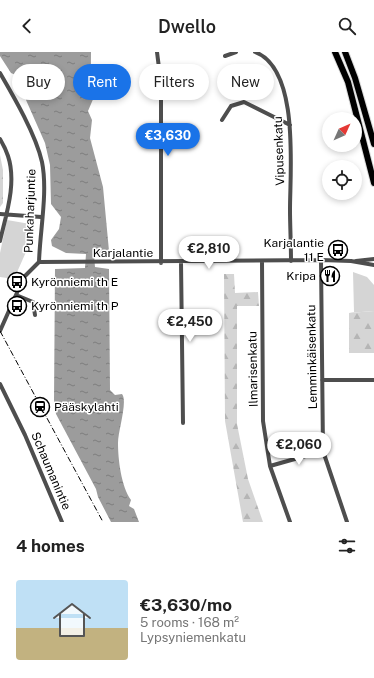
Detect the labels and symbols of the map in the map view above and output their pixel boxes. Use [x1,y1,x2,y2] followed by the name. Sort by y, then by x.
[322,112,362,152] north arrow
[271,116,287,186] street label: Vipusenkatu
[135,123,201,157] pin: €3,630
[22,168,38,253] street label: Punkaharjuntie
[176,236,242,270] pin: €2,810
[263,236,324,264] place label: Karjalantie 11 E
[327,239,349,261] bus stop icon: Karjalantie 11 E
[93,246,153,260] street label: Karjalantie
[319,265,341,287] restaurant icon: Kripa
[286,269,316,283] place label: Kripa
[6,271,28,293] bus stop icon: Kyrönniemi th E
[31,275,118,289] place label: Kyrönniemi th E
[6,295,28,317] bus stop icon: Kyrönniemi th P
[31,299,119,313] place label: Kyrönniemi th P
[304,304,320,409] street label: Lemminkäisenkatu
[157,309,223,343] pin: €2,450
[245,331,261,407] street label: Ilmarisenkatu
[29,396,51,418] station icon: Pääskylahti
[54,400,119,414] place label: Pääskylahti
[28,430,74,512] street label: Schaumanintie
[266,432,332,466] pin: €2,060

